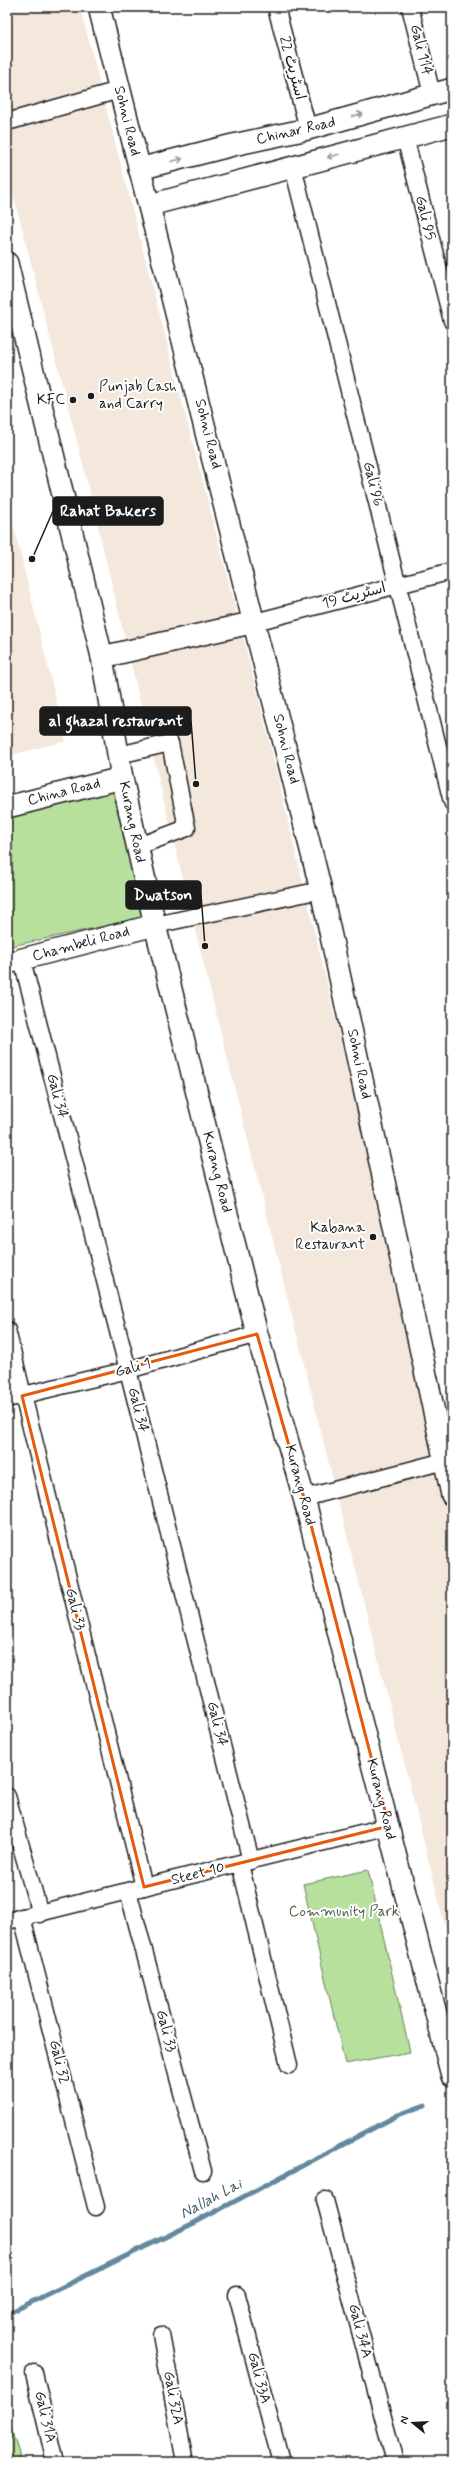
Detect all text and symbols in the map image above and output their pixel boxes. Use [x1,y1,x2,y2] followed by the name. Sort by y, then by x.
[405,22,437,78] street label: Gali 114
[274,34,310,102] street label: اسٹریٹ 22
[109,84,145,158] street label: Sohni Road
[351,111,364,118] one-way arrow
[254,112,338,150] street label: Chinar Road
[327,153,340,161] one-way arrow
[170,155,183,163] one-way arrow
[410,194,440,242] street label: Gali 95
[99,377,177,414] place label: Punjab Cash and Carry
[37,390,65,410] place label: KFC
[86,391,96,401] marker: Punjab Cash and Carry
[68,395,78,405] marker: KFC
[190,397,226,471] street label: Sohni Road
[358,460,388,508] street label: Gali 96
[53,497,163,525] callout: Rahat Bakers
[60,501,157,522] text: Rahat Bakers
[320,578,388,614] street label: اسٹریٹ 19
[40,707,191,735] callout: al ghazal restaurant
[49,711,184,734] text: al ghazal restaurant
[268,712,304,786] street label: Sohni Road
[25,773,103,811] street label: China Road
[114,779,150,865] street label: Kurang Road
[126,881,201,909] callout: Dwatson
[134,885,192,906] text: Dwatson
[30,921,132,967] street label: Chambeli Road
[342,1027,376,1101] street label: Sohni Road
[41,1071,73,1121] street label: Gali 34
[197,1129,237,1215] street label: Kurang Road
[295,1218,366,1255] place label: Kabana Restaurant
[368,1232,378,1242] marker: Kabana Restaurant
[113,1354,153,1382] street label: Gali 1
[123,1385,153,1435] street label: Gali 34
[280,1442,320,1528] street label: Kurang Road
[60,1586,90,1632] street label: Gali 33
[202,1699,232,1749] street label: Gali 34
[361,1756,401,1842] street label: Kurang Road
[169,1858,227,1890] street label: Steet 10
[289,1902,399,1922] park label: Community Park
[151,2008,181,2054] street label: Gali 33
[44,2038,74,2086] street label: Gali 32
[176,2173,247,2224] water label: Nallah Lai
[343,2302,377,2360] street label: Gali 34A
[243,2350,275,2406] street label: Gali 33A
[158,2369,188,2427] street label: Gali 32A
[29,2389,61,2445] street label: Gali 31A
[393,2403,433,2443] north arrow
[397,2415,412,2426] text: N

